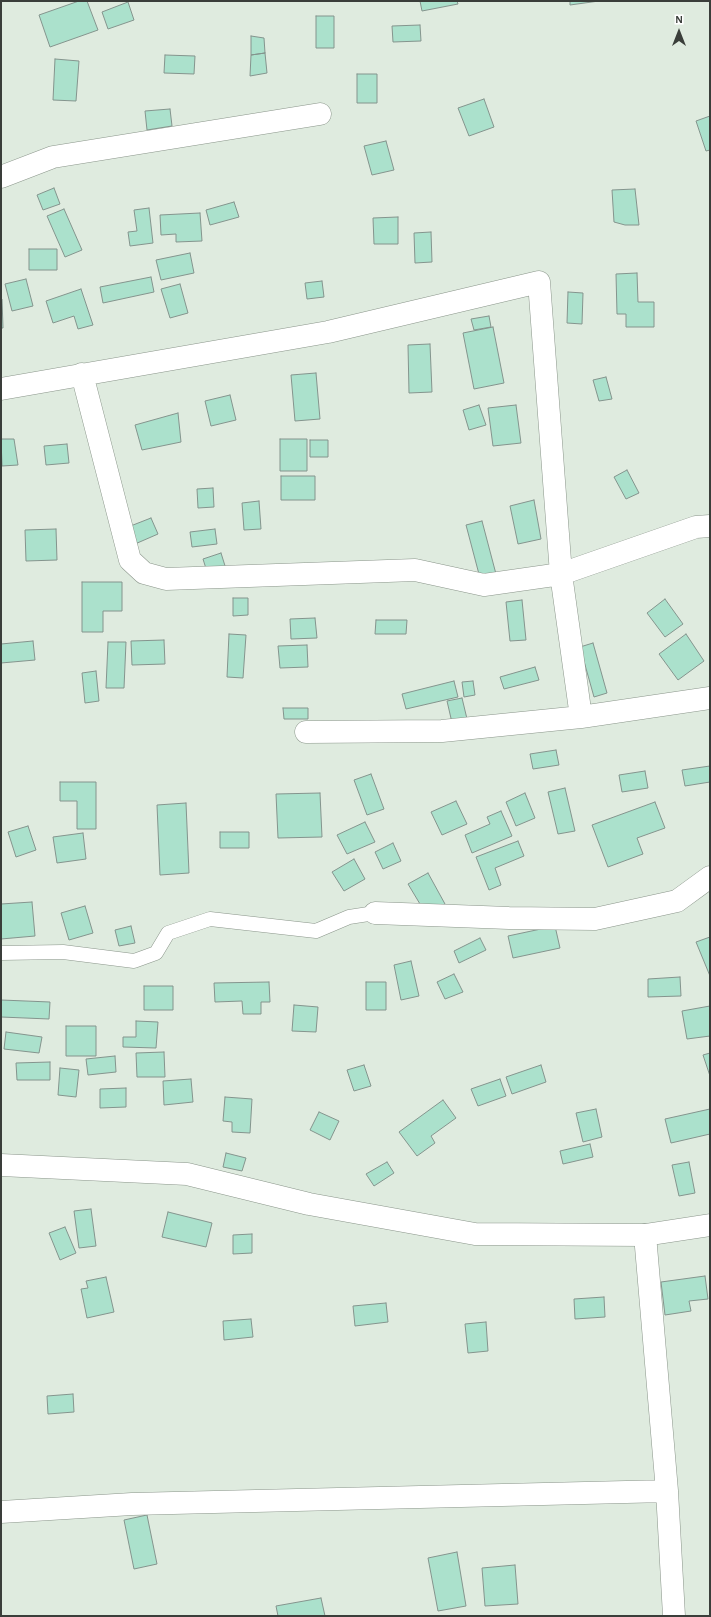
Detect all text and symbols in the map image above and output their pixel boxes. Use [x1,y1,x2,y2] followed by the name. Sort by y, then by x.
[659,12,699,52] north arrow
[675,14,683,25] text: N

